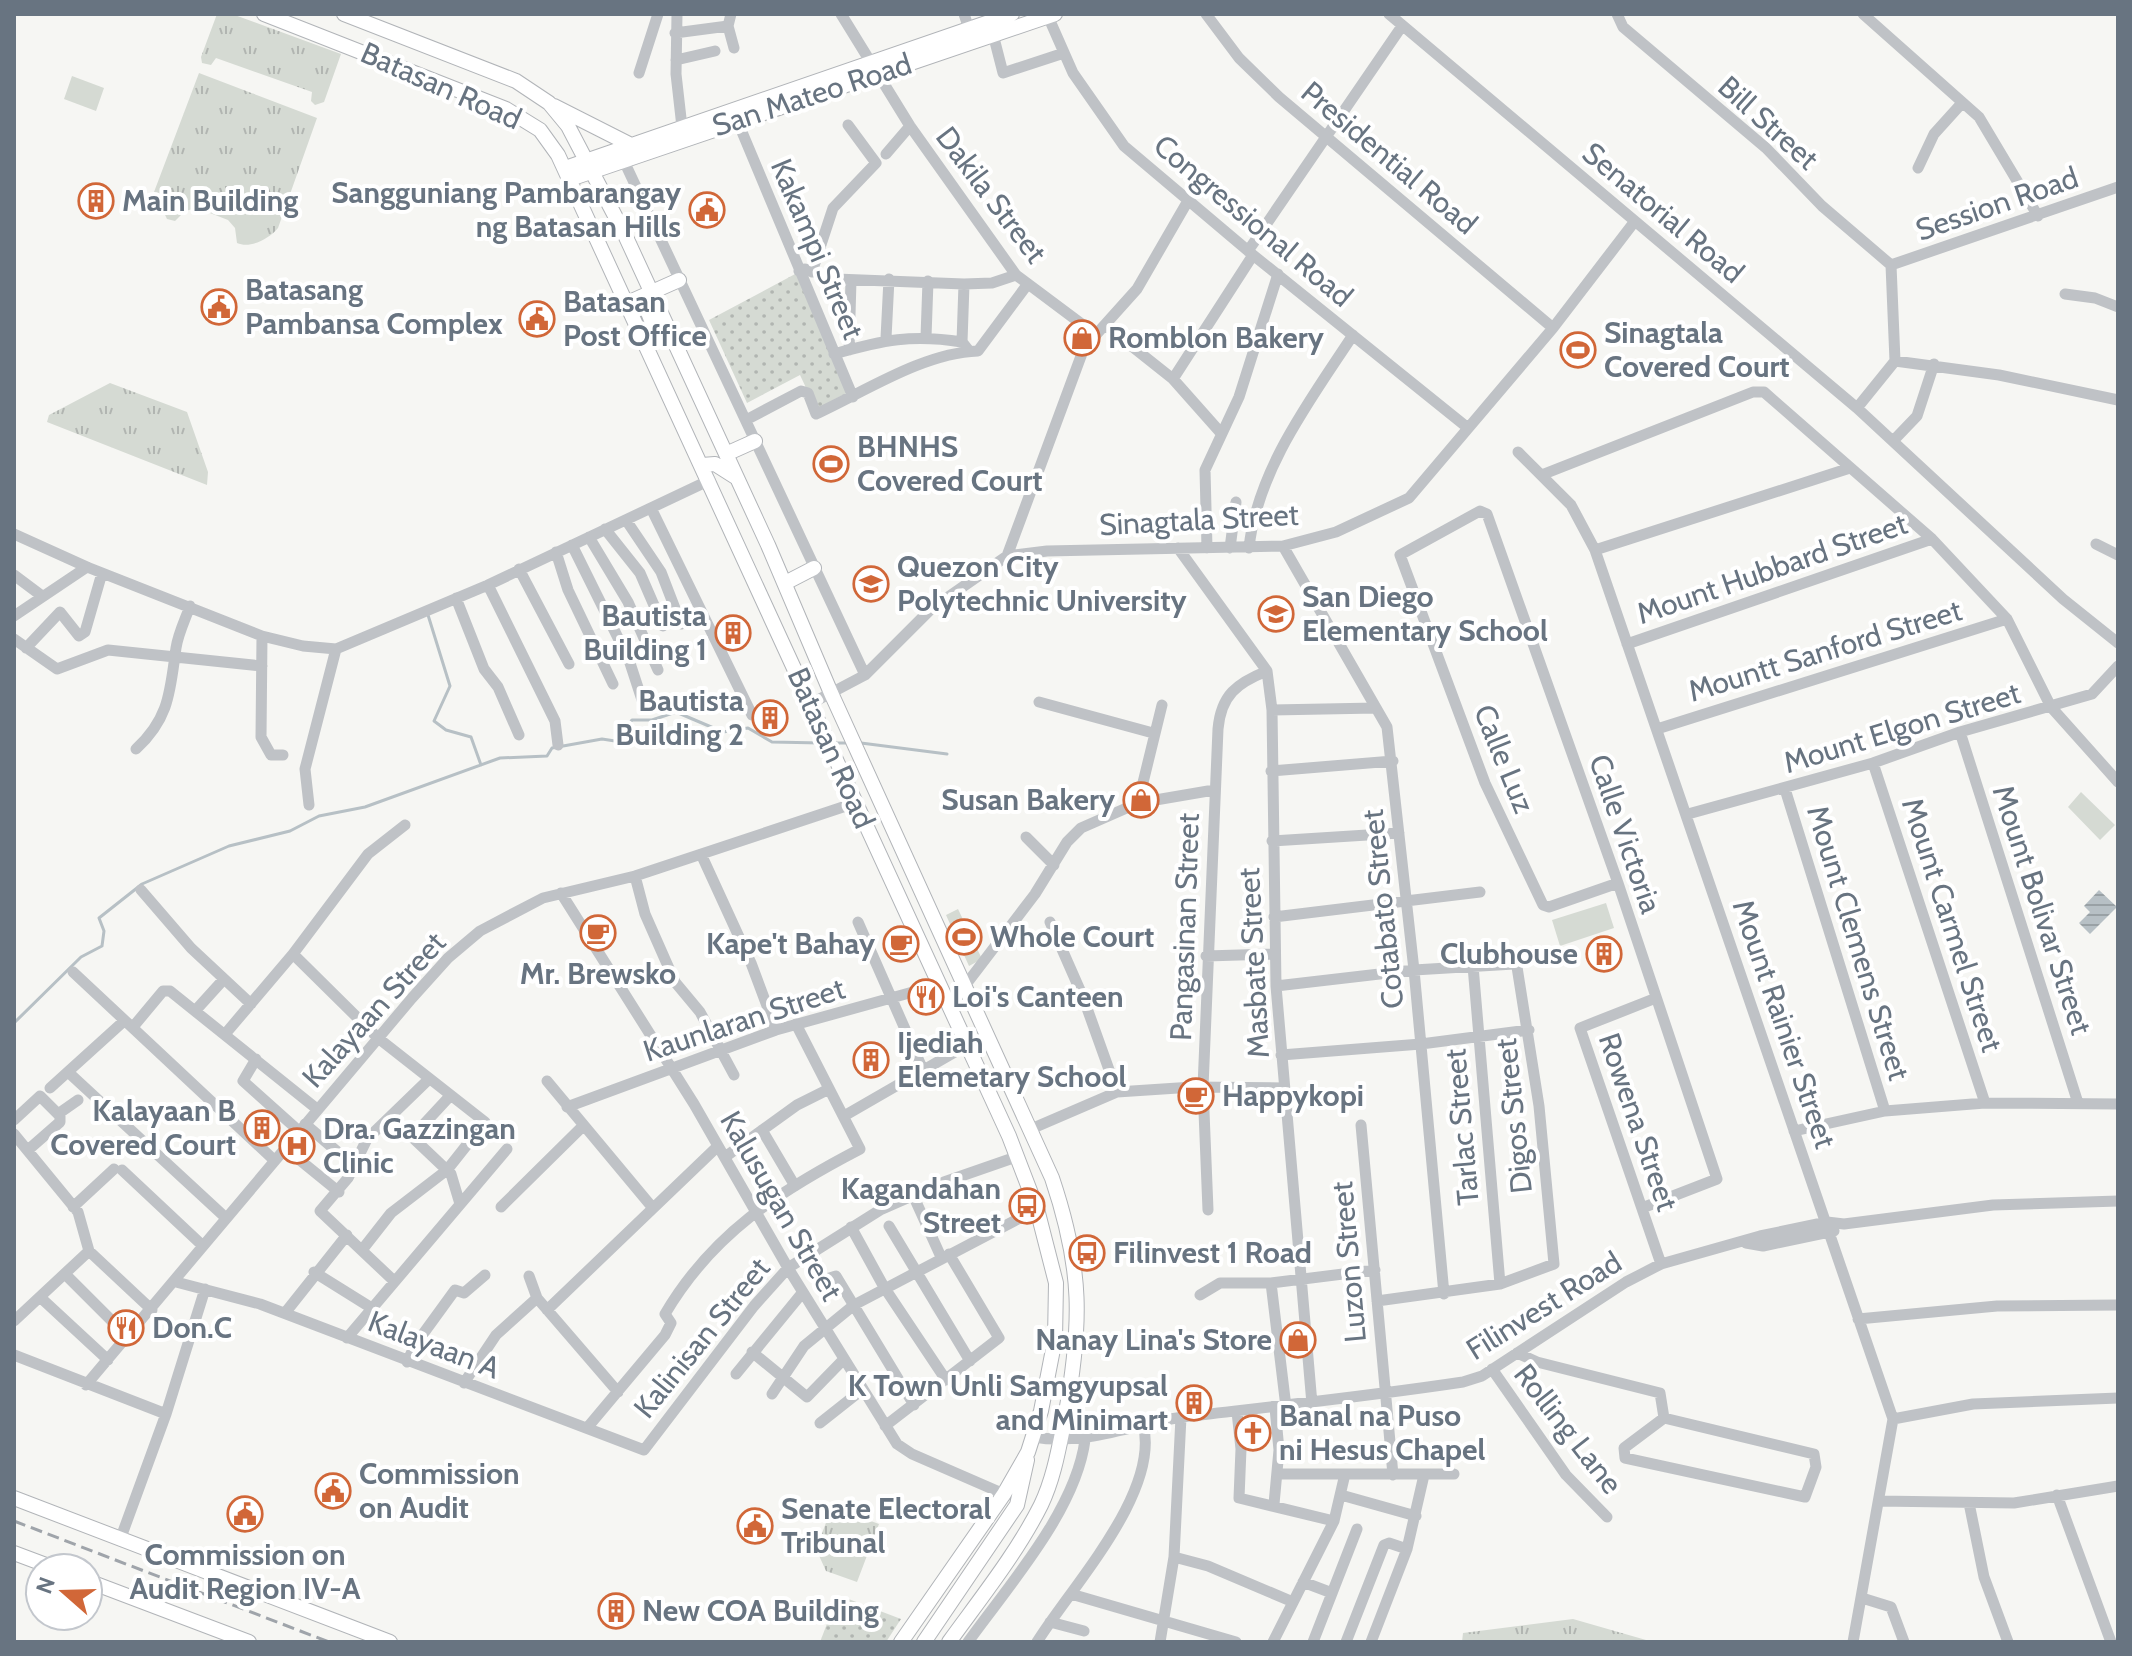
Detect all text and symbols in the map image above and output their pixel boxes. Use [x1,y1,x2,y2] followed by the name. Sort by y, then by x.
[355,34,527,137] street label: Batasan Road
[708,45,916,144] street label: San Mateo Road
[1711,68,1826,177] street label: Bill Street
[1294,73,1485,242] street label: Presidential Road
[928,119,1055,270] street label: Dakila Street
[1146,127,1360,315] street label: Congressional Road
[1575,134,1752,291] street label: Senatorial Road
[763,153,872,345] street label: Kakampi Street
[1911,158,2083,249] street label: Session Road
[331,174,682,245] place label: Sangguniang Pambarangay ng Batasan Hills
[77,182,115,220] building icon: Main Building
[122,182,298,219] place label: Main Building
[688,191,726,229] public building icon: Sangguniang Pambarangay ng Batasan Hills
[245,271,503,342] place label: Batasang Pambansa Complex
[563,283,707,354] place label: Batasan Post Office
[200,288,238,326] public building icon: Batasang Pambansa Complex
[518,300,556,338] public building icon: Batasan Post Office
[1604,314,1790,385] place label: Sinagtala Covered Court
[1063,319,1101,357] shop icon: Romblon Bakery
[1108,319,1325,356] place label: Romblon Bakery
[1559,331,1597,369] sports icon: Sinagtala Covered Court
[857,428,1043,499] place label: BHNHS Covered Court
[812,445,850,483] sports icon: BHNHS Covered Court
[1098,496,1300,543] street label: Sinagtala Street
[1632,505,1912,632] street label: Mount Hubbard Street
[897,548,1188,619] place label: Quezon City Polytechnic University
[852,565,890,603] school or university icon: Quezon City Polytechnic University
[1302,578,1548,649] place label: San Diego Elementary School
[1684,591,1966,710] street label: Mountt Sanford Street
[1257,595,1295,633] school or university icon: San Diego Elementary School
[583,597,707,668] place label: Bautista Building 1
[714,614,752,652] building icon: Bautista Building 1
[780,662,883,834] street label: Batasan Road
[1779,674,2025,781] street label: Mount Elgon Street
[615,682,744,753] place label: Bautista Building 2
[751,699,789,737] building icon: Bautista Building 2
[1466,699,1543,818] street label: Calle Luz
[1581,750,1670,919] street label: Calle Victoria
[941,781,1116,818] place label: Susan Bakery
[1122,781,1160,819] shop icon: Susan Bakery
[1985,781,2100,1039] street label: Mount Bolivar Street
[1894,793,2011,1056] street label: Mount Carmel Street
[1799,801,1918,1085] street label: Mount Clemens Street
[1354,808,1411,1010] street label: Cotabato Street
[1162,812,1207,1041] street label: Pangasinan Street
[1230,867,1277,1059] street label: Masbate Street
[1725,895,1844,1153] street label: Mount Rainier Street
[579,914,617,952] cafe icon: Mr. Brewsko
[945,918,983,956] sports icon: Whole Court
[990,918,1154,955] place label: Whole Court
[294,924,453,1095] street label: Kalayaan Street
[706,925,876,962] place label: Kape't Bahay
[882,925,920,963] cafe icon: Kape't Bahay
[1440,935,1578,972] place label: Clubhouse
[1585,935,1623,973] building icon: Clubhouse
[520,955,676,992] place label: Mr. Brewsko
[638,970,849,1070] street label: Kaunlaran Street
[907,978,945,1016] restaurant icon: Loi's Canteen
[952,978,1124,1015] place label: Loi's Canteen
[897,1024,1127,1095] place label: Ijediah Elemetary School
[1591,1028,1686,1216] street label: Rowena Street
[1487,1037,1540,1195] street label: Digos Street
[852,1041,890,1079] building icon: Ijediah Elemetary School
[1436,1047,1487,1207] street label: Tarlac Street
[1177,1077,1215,1115] cafe icon: Happykopi
[1222,1077,1364,1114] place label: Happykopi
[50,1092,236,1163] place label: Kalayaan B Covered Court
[712,1105,851,1307] street label: Kalusugan Street
[243,1109,281,1147] building icon: Kalayaan B Covered Court
[323,1110,516,1181] place label: Dra. Gazzingan Clinic
[278,1127,316,1165] hospital icon: Dra. Gazzingan Clinic
[841,1170,1001,1241] place label: Kagandahan Street
[1323,1180,1374,1344] street label: Luzon Street
[1008,1187,1046,1225] bus stop icon: Kagandahan Street
[1068,1234,1106,1272] bus stop icon: Filinvest 1 Road
[1113,1234,1312,1271] place label: Filinvest 1 Road
[1459,1243,1628,1368] street label: Filinvest Road
[626,1250,777,1425] street label: Kalinisan Street
[363,1303,506,1387] street label: Kalayaan A
[107,1309,145,1347] restaurant icon: Don.C
[152,1309,232,1346] place label: Don.C
[1035,1321,1272,1358] place label: Nanay Lina's Store
[1279,1321,1317,1359] shop icon: Nanay Lina's Store
[1506,1356,1631,1501] street label: Rolling Lane
[848,1367,1168,1438] place label: K Town Unli Samgyupsal and Minimart
[1175,1384,1213,1422] building icon: K Town Unli Samgyupsal and Minimart
[1279,1397,1485,1468] place label: Banal na Puso ni Hesus Chapel
[1234,1414,1272,1452] church icon: Banal na Puso ni Hesus Chapel
[359,1455,520,1526] place label: Commission on Audit
[314,1472,352,1510] public building icon: Commission on Audit
[781,1490,992,1561] place label: Senate Electoral Tribunal
[226,1495,264,1533] public building icon: Commission on Audit Region IV-A
[736,1507,774,1545] public building icon: Senate Electoral Tribunal
[129,1536,361,1607] place label: Commission on Audit Region IV-A
[24,1552,104,1632] north arrow
[30,1573,61,1597] text: N
[597,1592,635,1630] building icon: New COA Building
[642,1592,879,1629] place label: New COA Building

